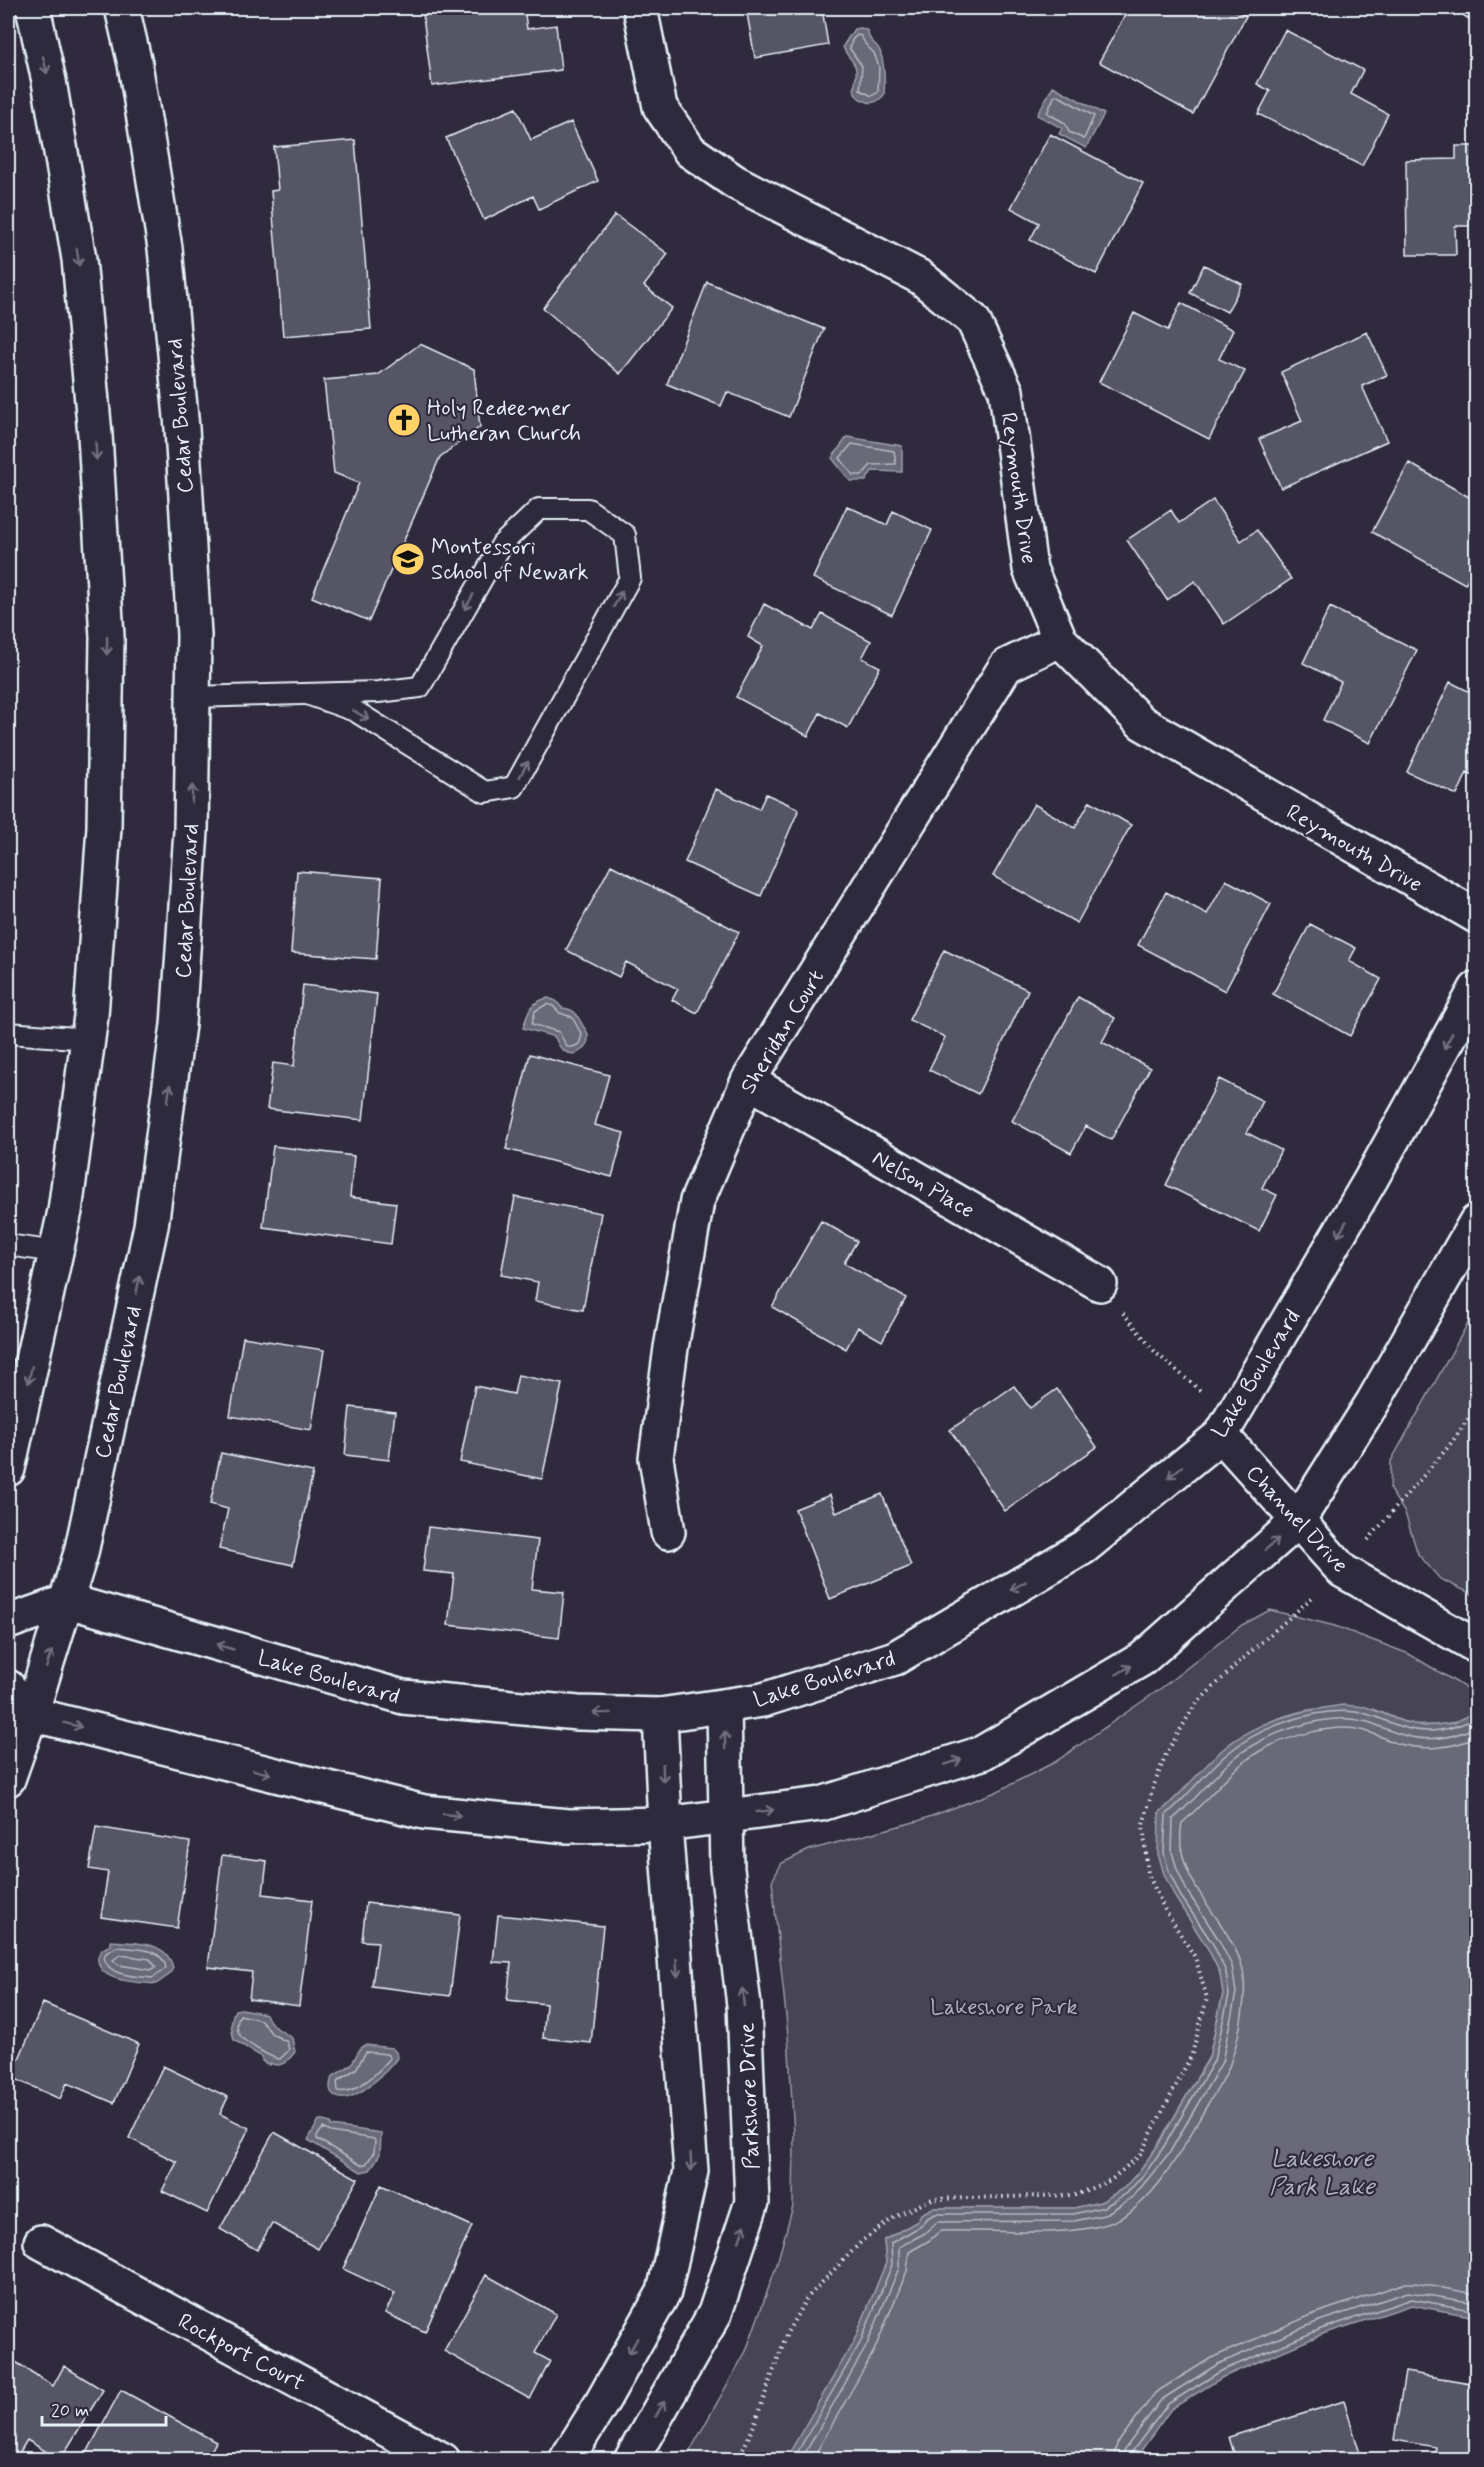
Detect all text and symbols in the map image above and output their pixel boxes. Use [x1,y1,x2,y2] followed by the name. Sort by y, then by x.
[40,55,52,74] one-way arrow
[73,246,84,266] one-way arrow
[162,338,200,494] street label: Cedar Boulevard
[427,395,581,448] place label: Holy Redeemer Lutheran Church
[386,402,422,438] church icon: Holy Redeemer Lutheran Church
[994,411,1043,566] street label: Reymouth Drive
[91,440,102,460] one-way arrow
[431,534,589,587] place label: Montessori School of Newark
[390,541,426,577] school or university icon: Montessori School of Newark
[613,591,625,608] one-way arrow
[462,593,474,610] one-way arrow
[101,635,113,655] one-way arrow
[352,709,369,721] one-way arrow
[518,761,530,778] one-way arrow
[186,785,198,805] one-way arrow
[1281,798,1427,899] street label: Reymouth Drive
[170,823,206,979] street label: Cedar Boulevard
[735,965,831,1099] street label: Sheridan Court
[1442,1031,1453,1049] one-way arrow
[164,1084,175,1103] one-way arrow
[867,1144,979,1225] street label: Nelson Place
[1335,1220,1347,1237] one-way arrow
[133,1276,144,1296] one-way arrow
[89,1304,149,1461] street label: Cedar Boulevard
[1206,1305,1307,1444] street label: Lake Boulevard
[23,1365,35,1384] one-way arrow
[1239,1460,1354,1579] street label: Channel Drive
[1168,1465,1184,1478] one-way arrow
[1264,1537,1279,1551] one-way arrow
[1010,1580,1027,1592] one-way arrow
[216,1641,235,1652] one-way arrow
[254,1644,403,1712] street label: Lake Boulevard
[750,1645,899,1715] street label: Lake Boulevard
[45,1650,56,1669] one-way arrow
[1115,1663,1132,1675] one-way arrow
[592,1708,612,1719] one-way arrow
[63,1719,82,1731] one-way arrow
[719,1731,730,1751] one-way arrow
[943,1756,962,1767] one-way arrow
[657,1763,668,1783] one-way arrow
[253,1766,272,1778] one-way arrow
[754,1805,774,1816] one-way arrow
[442,1810,462,1821] one-way arrow
[671,1957,682,1977] one-way arrow
[737,1988,748,2008] one-way arrow
[930,1994,1078,2022] park label: Lakeshore Park
[733,2022,767,2170] street label: Parkshore Drive
[1269,2144,1376,2203] water label: Lakeshore Park Lake
[685,2152,696,2172] one-way arrow
[737,2224,748,2243] one-way arrow
[173,2308,309,2398] street label: Rockport Court
[627,2337,639,2354] one-way arrow
[42,2389,166,2427] scale bar
[51,2399,89,2423] text: 20 m
[655,2401,667,2418] one-way arrow

